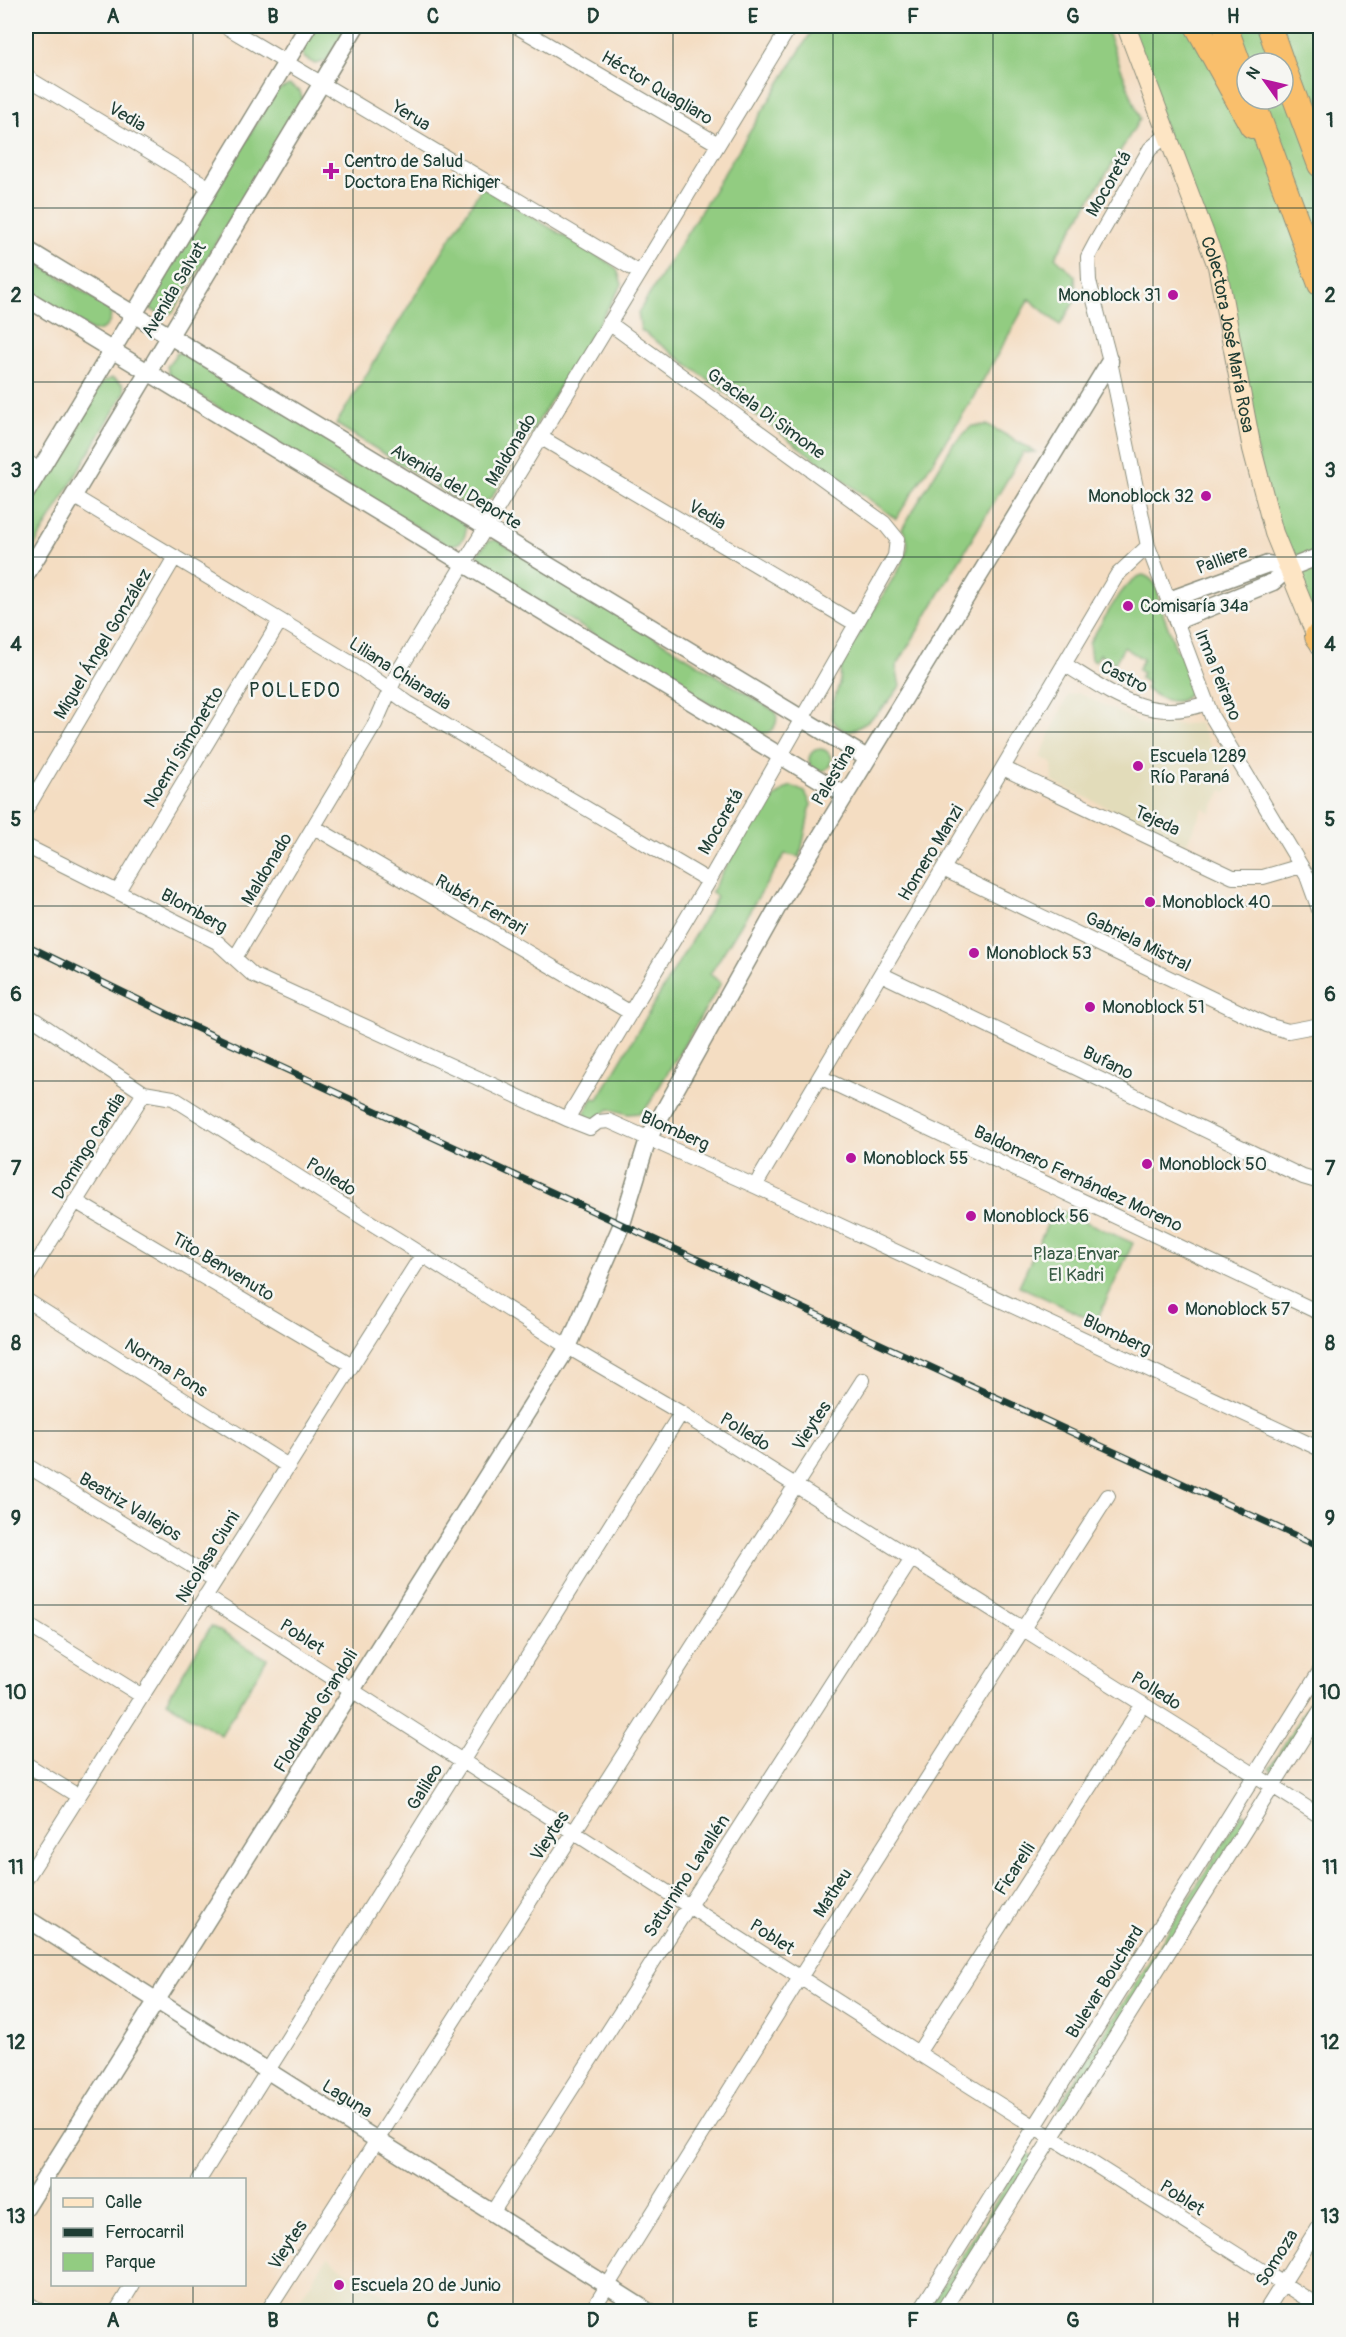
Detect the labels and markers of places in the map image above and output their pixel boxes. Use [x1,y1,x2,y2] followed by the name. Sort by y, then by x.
[344,150,501,194] place label: Centro de Salud Doctora Ena Richiger
[322,162,340,180] marker: Centro de Salud Doctora Ena Richiger
[1058,284,1161,307] place label: Monoblock 31
[1166,288,1180,302] marker: Monoblock 31
[1088,485,1194,508] place label: Monoblock 32
[1199,489,1213,503] marker: Monoblock 32
[1140,595,1248,618] place label: Comisaría 34ª
[1121,599,1135,613] marker: Comisaría 34ª
[1150,745,1246,789] place label: Escuela 1289 Río Paraná
[1131,759,1145,773] marker: Escuela 1289 Río Paraná
[1162,891,1271,914] place label: Monoblock 40
[1143,895,1157,909] marker: Monoblock 40
[986,942,1092,965] place label: Monoblock 53
[967,946,981,960] marker: Monoblock 53
[1102,996,1205,1019] place label: Monoblock 51
[1083,1000,1097,1014] marker: Monoblock 51
[863,1147,969,1170] place label: Monoblock 55
[844,1151,858,1165] marker: Monoblock 55
[1159,1153,1267,1176] place label: Monoblock 50
[1140,1157,1154,1171] marker: Monoblock 50
[983,1205,1089,1228] place label: Monoblock 56
[964,1209,978,1223] marker: Monoblock 56
[1185,1298,1291,1321] place label: Monoblock 57
[1166,1302,1180,1316] marker: Monoblock 57
[351,2274,501,2297] place label: Escuela 20 de Junio
[332,2278,346,2292] marker: Escuela 20 de Junio

